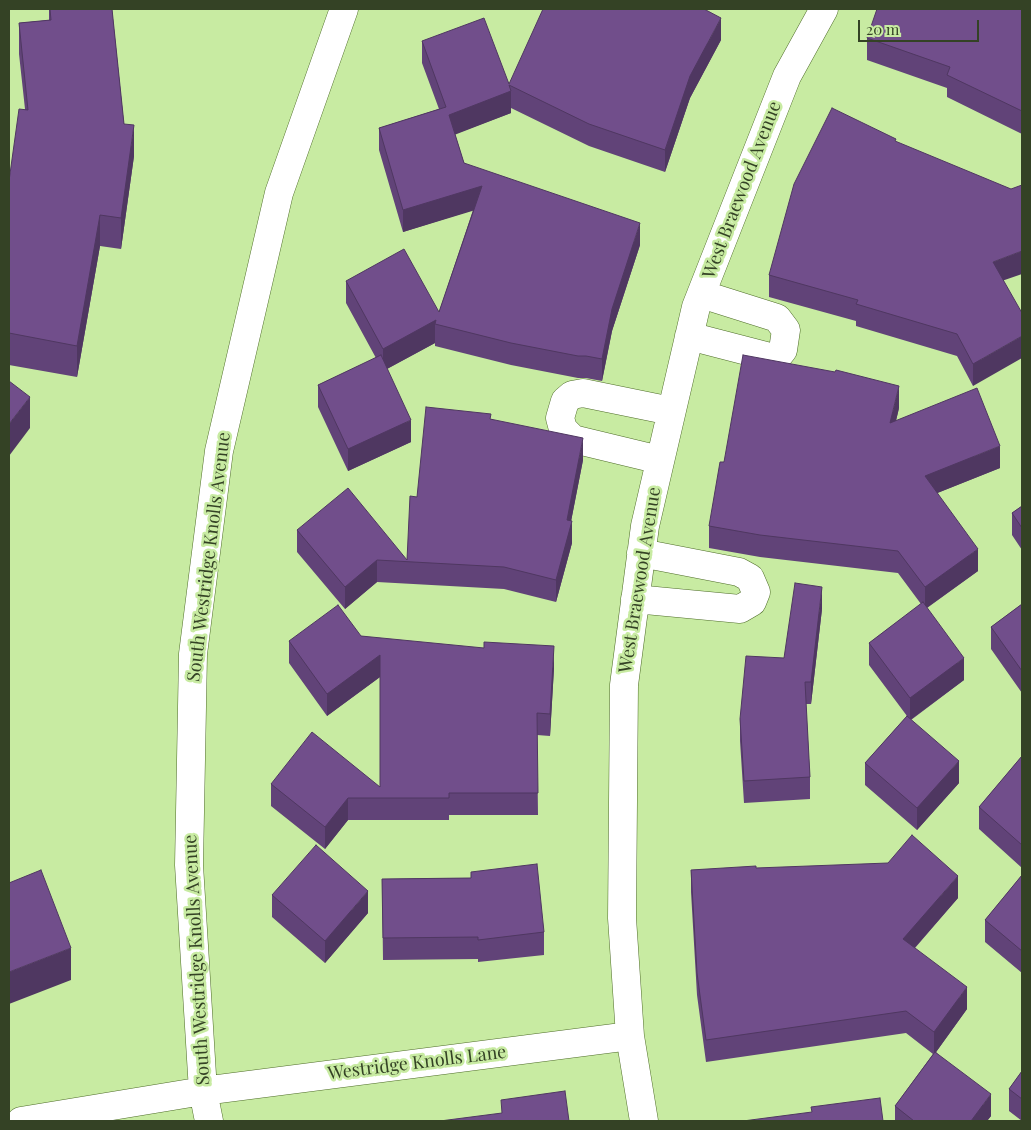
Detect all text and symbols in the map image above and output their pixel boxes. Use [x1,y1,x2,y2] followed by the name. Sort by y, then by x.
[861,10,982,42] scale bar
[866,19,899,39] text: 20 m
[698,98,786,282] street label: West Braewood Avenue
[183,431,235,683] street label: South Westridge Knolls Avenue
[615,485,665,675] street label: West Braewood Avenue
[180,834,214,1086] street label: South Westridge Knolls Avenue
[327,1041,507,1085] street label: Westridge Knolls Lane

